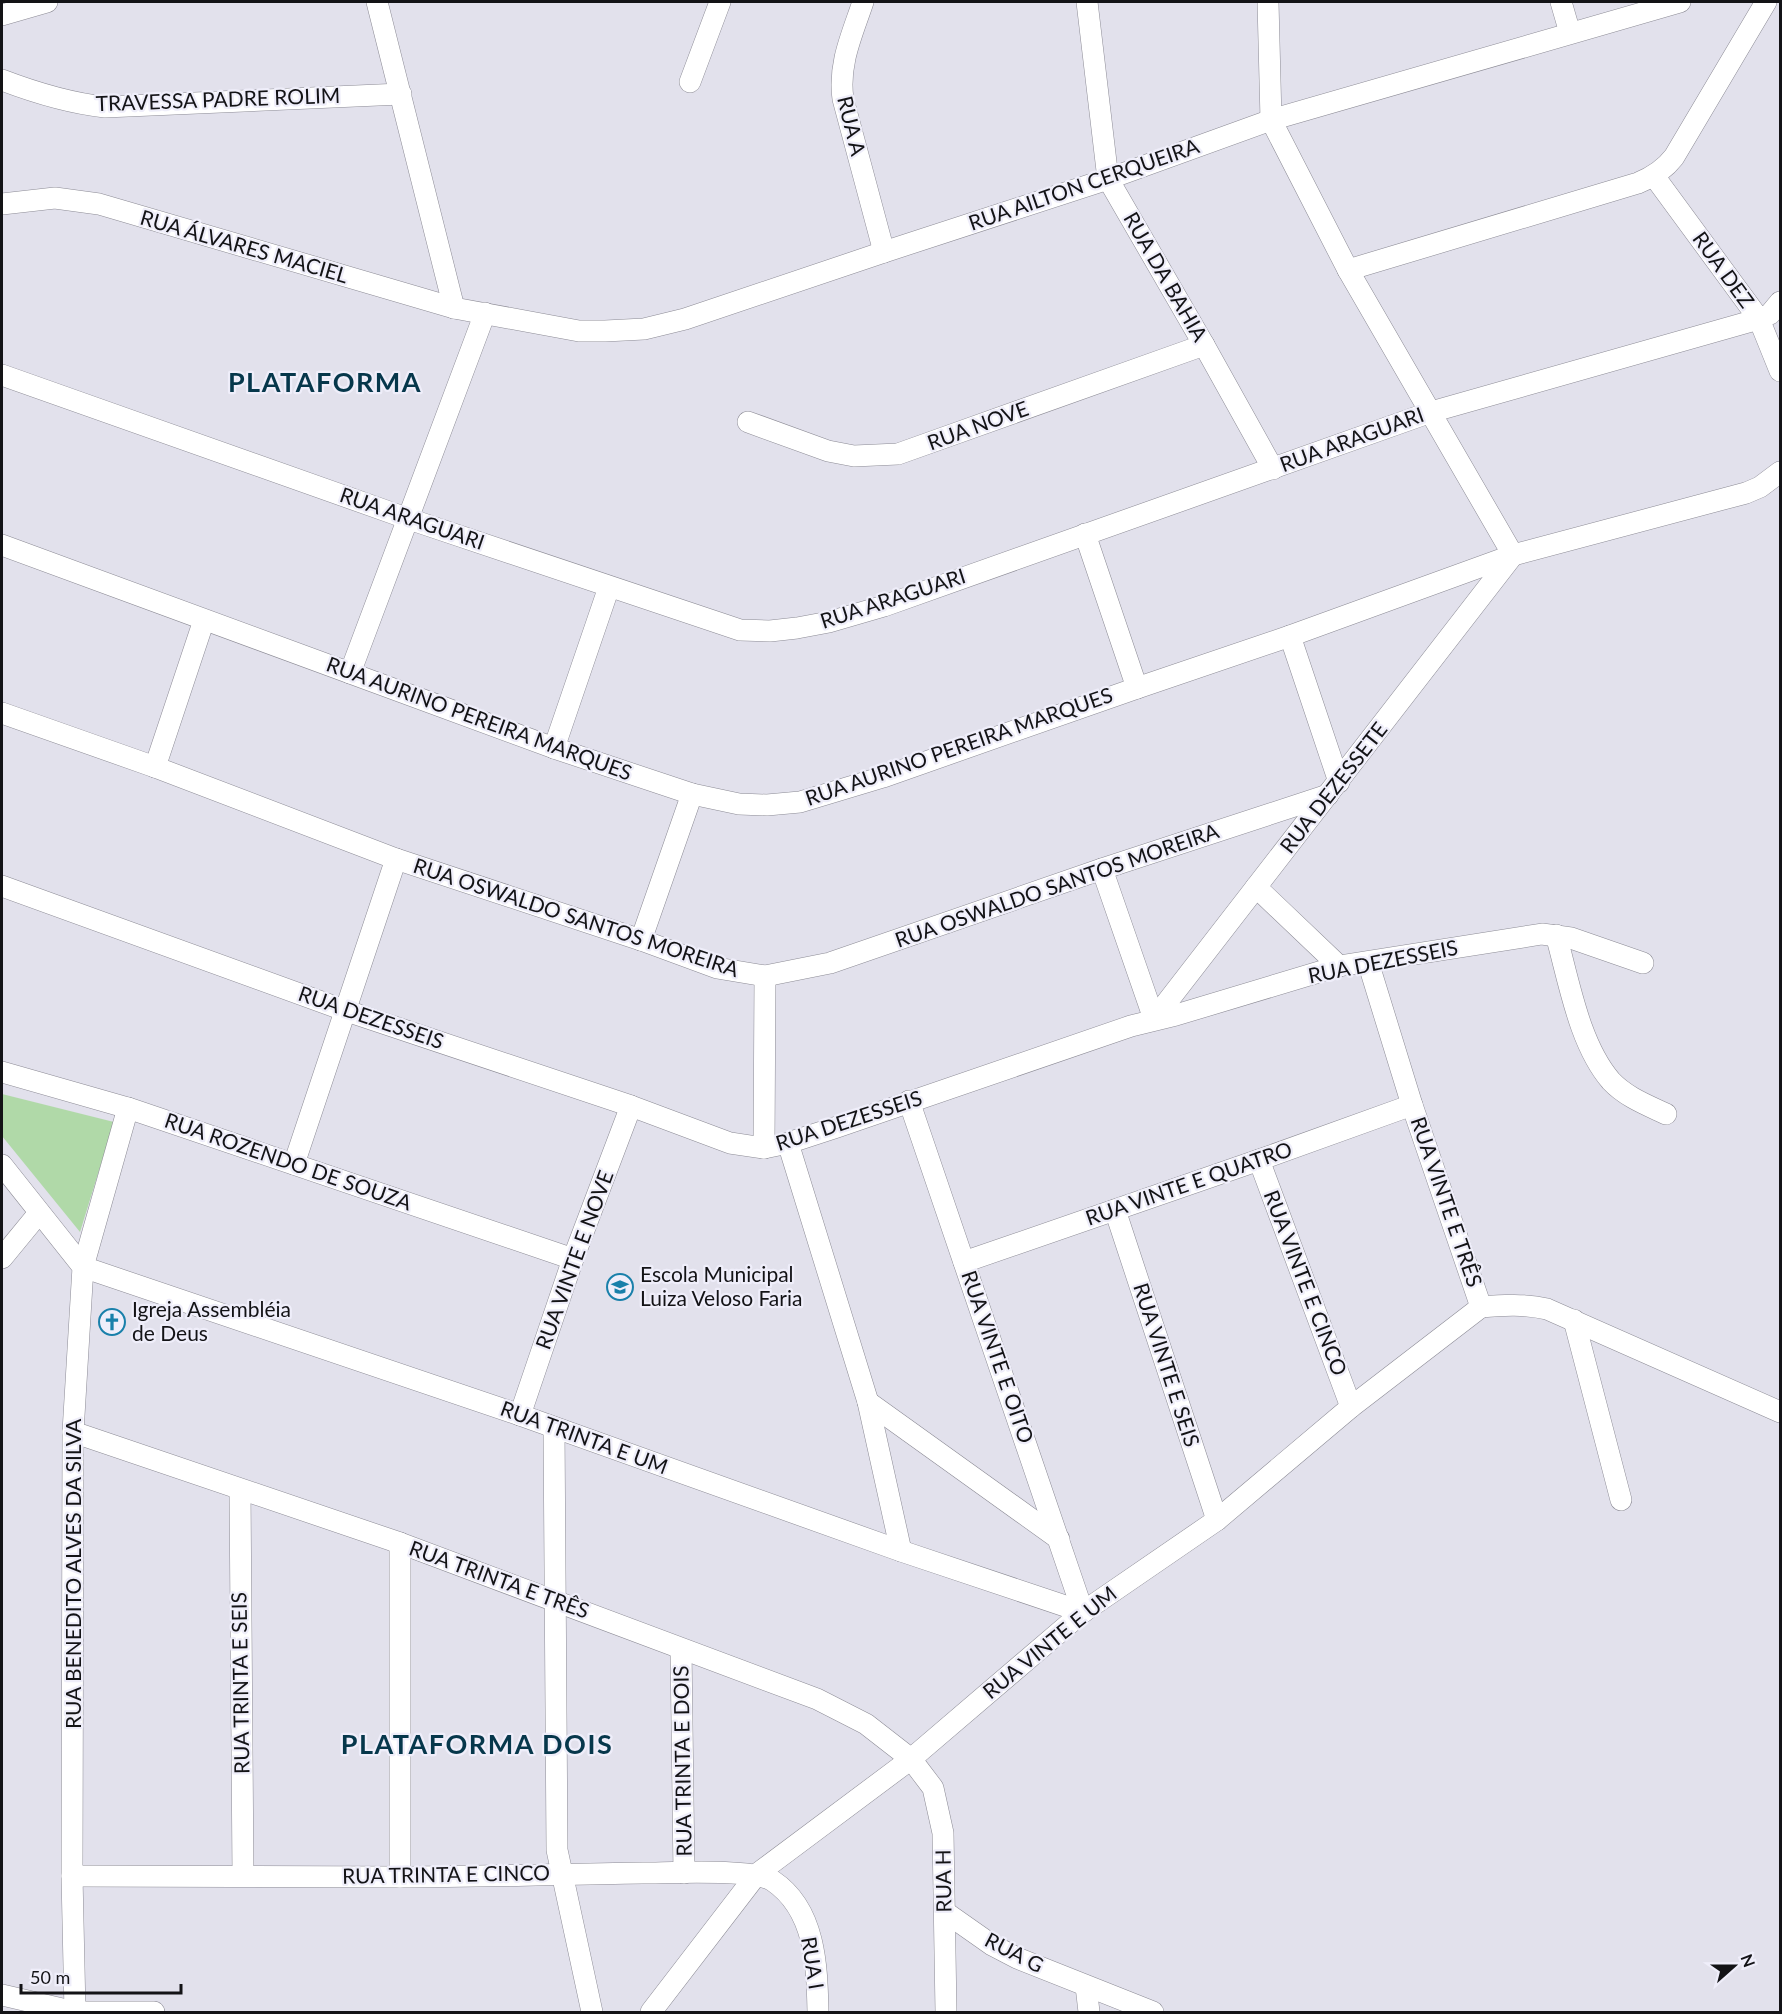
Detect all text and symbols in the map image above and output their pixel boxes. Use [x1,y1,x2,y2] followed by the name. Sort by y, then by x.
[95,82,341,115] street label: TRAVESSA PADRE ROLIM
[833,93,872,159] street label: RUA A
[965,132,1203,235] street label: RUA AILTON CERQUEIRA
[138,204,351,287] street label: RUA ÁLVARES MACIEL
[1119,207,1214,346] street label: RUA DA BAHIA
[1688,226,1760,312] street label: RUA DEZ
[228,365,422,398] district label: PLATAFORMA
[923,395,1031,454] street label: RUA NOVE
[1276,401,1427,476] street label: RUA ARAGUARI
[337,481,488,554] street label: RUA ARAGUARI
[817,562,968,633] street label: RUA ARAGUARI
[323,651,636,785] street label: RUA AURINO PEREIRA MARQUES
[802,681,1115,810] street label: RUA AURINO PEREIRA MARQUES
[1274,717,1392,858] street label: RUA DEZESSETE
[891,817,1222,952] street label: RUA OSWALDO SANTOS MOREIRA
[411,852,743,981] street label: RUA OSWALDO SANTOS MOREIRA
[1306,934,1460,987] street label: RUA DEZESSEIS
[296,980,447,1053] street label: RUA DEZESSEIS
[772,1084,925,1155] street label: RUA DEZESSEIS
[162,1107,416,1215] street label: RUA ROZENDO DE SOUZA
[1407,1113,1488,1290] street label: RUA VINTE E TRÊS
[1082,1135,1295,1230] street label: RUA VINTE E QUATRO
[530,1167,618,1352] street label: RUA VINTE E NOVE
[1260,1186,1353,1379] street label: RUA VINTE E CINCO
[640,1261,802,1310] place label: Escola Municipal Luiza Veloso Faria
[957,1267,1040,1446] street label: RUA VINTE E OITO
[605,1272,635,1302] school or university icon: Escola Municipal Luiza Veloso Faria
[1129,1280,1206,1450] street label: RUA VINTE E SEIS
[132,1296,291,1345] place label: Igreja Assembléia de Deus
[97,1307,127,1337] church icon: Igreja Assembléia de Deus
[497,1395,672,1478] street label: RUA TRINTA E UM
[60,1418,85,1729] street label: RUA BENEDITO ALVES DA SILVA
[406,1534,593,1623] street label: RUA TRINTA E TRÊS
[977,1580,1121,1703] street label: RUA VINTE E UM
[225,1592,254,1774] street label: RUA TRINTA E SEIS
[667,1665,696,1857] street label: RUA TRINTA E DOIS
[341,1727,613,1760] district label: PLATAFORMA DOIS
[929,1849,956,1913] street label: RUA H
[342,1859,550,1888] street label: RUA TRINTA E CINCO
[981,1926,1048,1977] street label: RUA G
[797,1935,830,1991] street label: RUA I
[1704,1936,1764,1996] north arrow
[1737,1951,1760,1970] text: N
[21,1957,182,1995] scale bar
[30,1966,70,1988] text: 50 m

